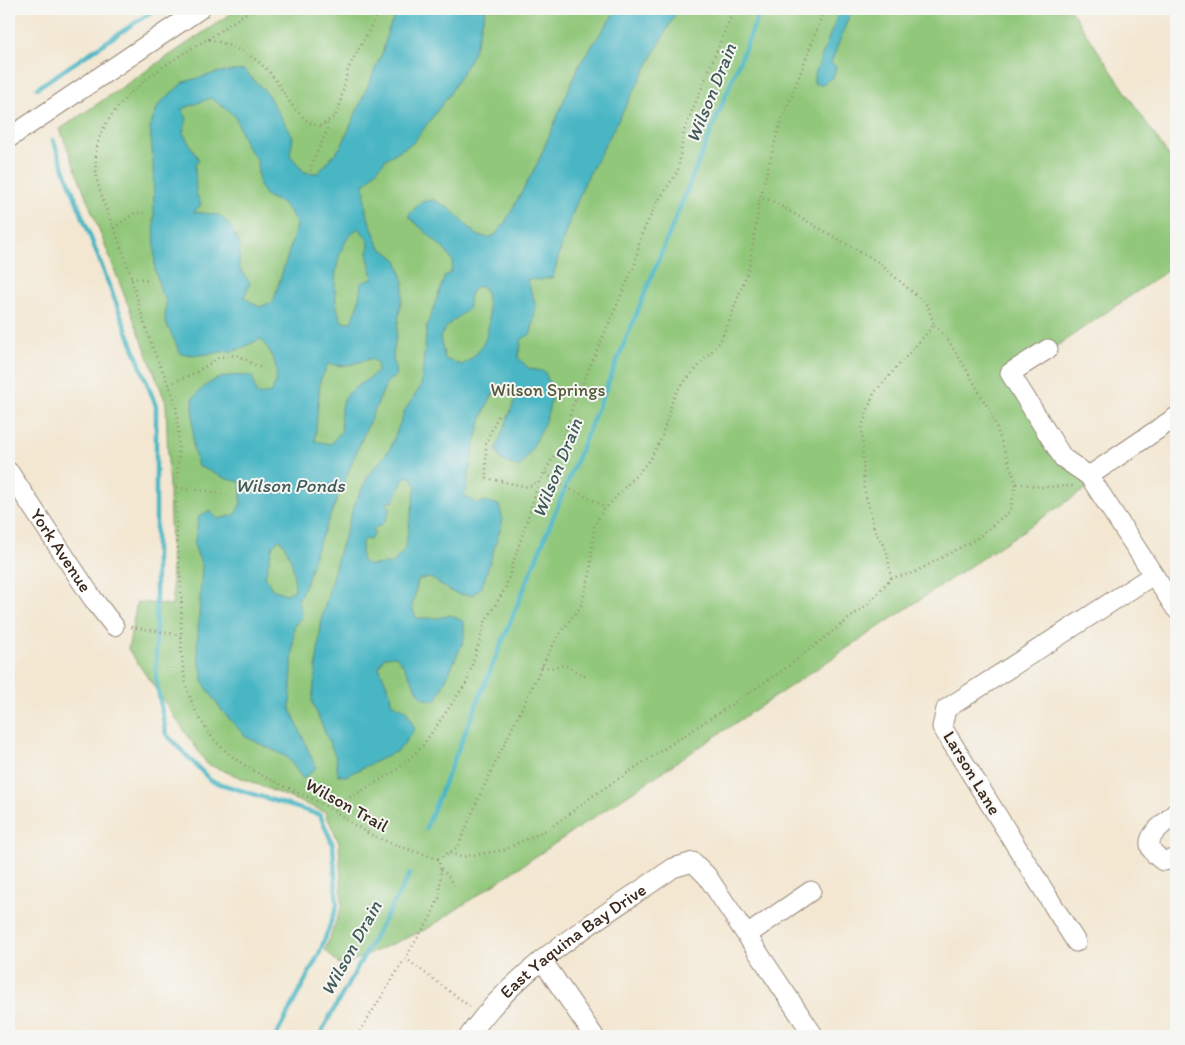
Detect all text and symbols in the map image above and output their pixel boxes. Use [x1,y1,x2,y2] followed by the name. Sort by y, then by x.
[681,39,742,146] water label: Wilson Drain
[491,379,605,401] park label: Wilson Springs
[527,414,588,521] water label: Wilson Drain
[235,474,345,497] water label: Wilson Ponds
[25,504,96,596] street label: York Avenue
[938,727,1006,819] street label: Larson Lane
[302,773,392,837] street label: Wilson Trail
[495,879,650,1003] street label: East Yaquina Bay Drive
[316,896,387,999] water label: Wilson Drain

